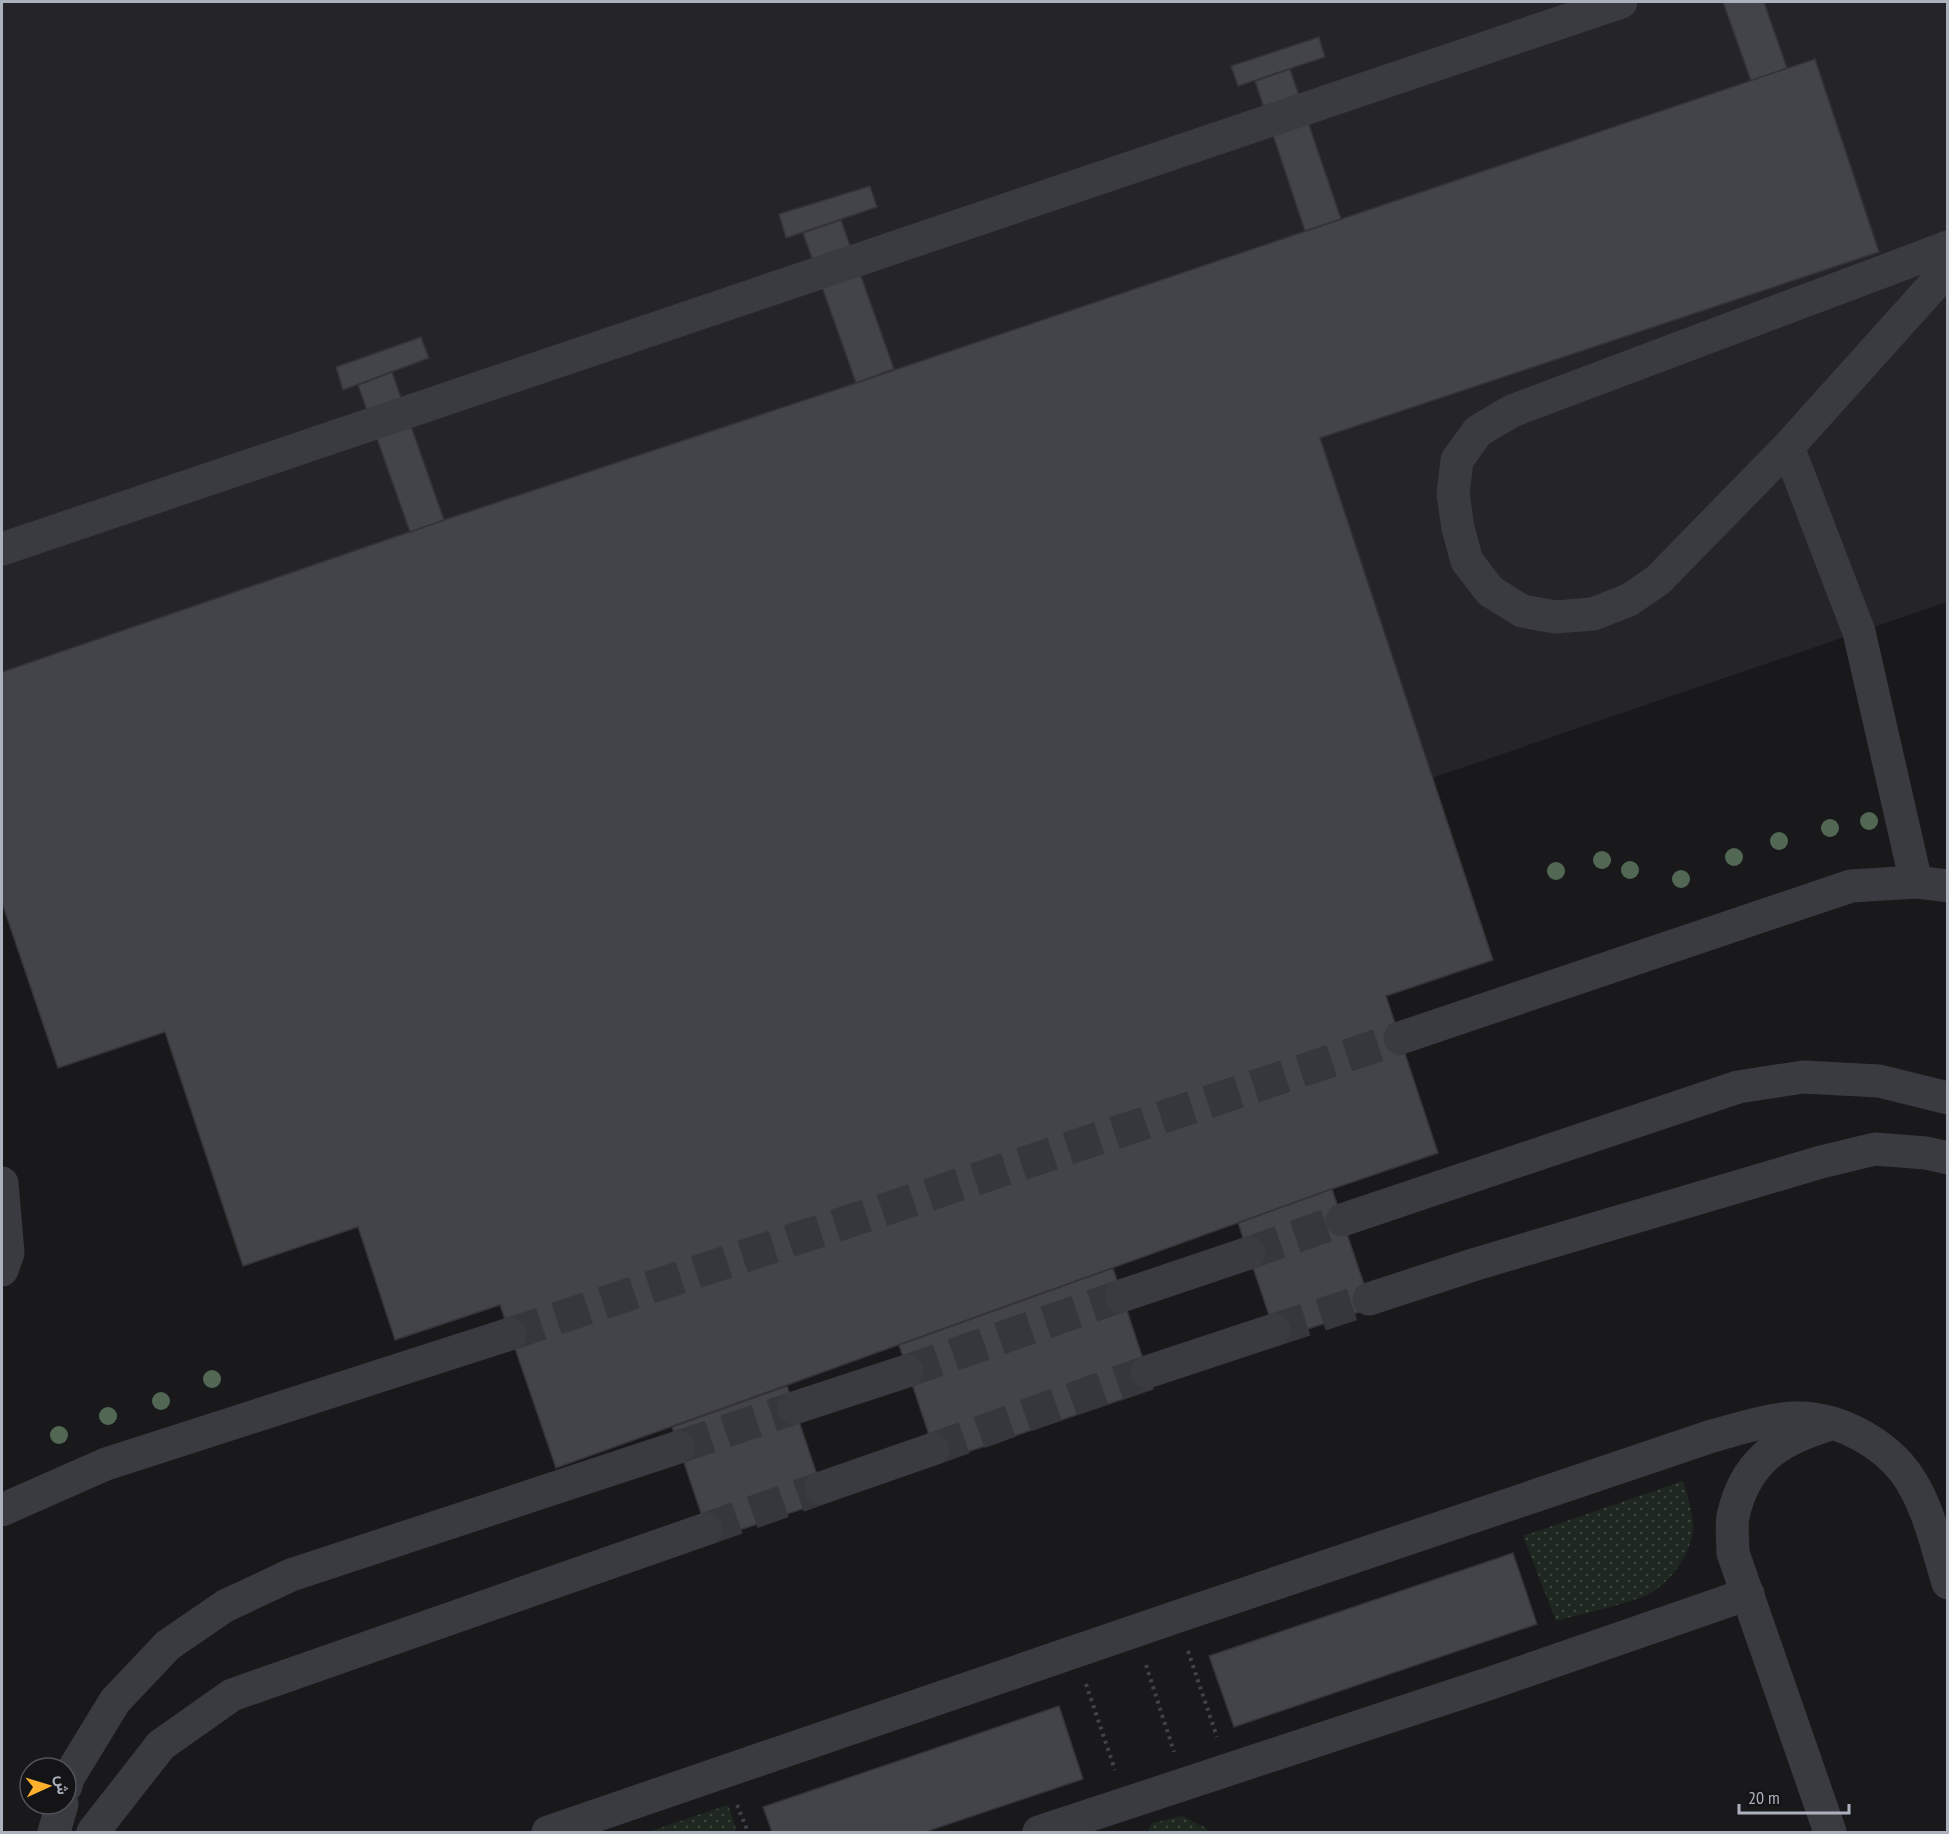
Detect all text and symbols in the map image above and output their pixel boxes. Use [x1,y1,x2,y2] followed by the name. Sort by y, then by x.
[18,1756,78,1816] north arrow
[52,1775,74,1795] text: ش
[1739,1777,1848,1815] scale bar
[1748,1786,1780,1809] text: 20 m

